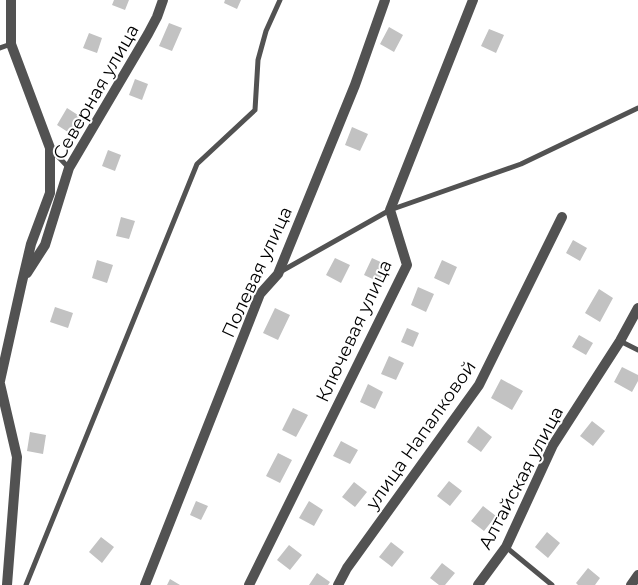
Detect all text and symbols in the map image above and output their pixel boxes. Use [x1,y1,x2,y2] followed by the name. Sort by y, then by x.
[48,20,144,164] street label: Северная улица
[217,203,297,341] street label: Полевая улица
[311,256,397,406] street label: Ключевая улица
[361,356,481,514] street label: улица Напалковой
[474,403,568,553] street label: Алтайская улица

